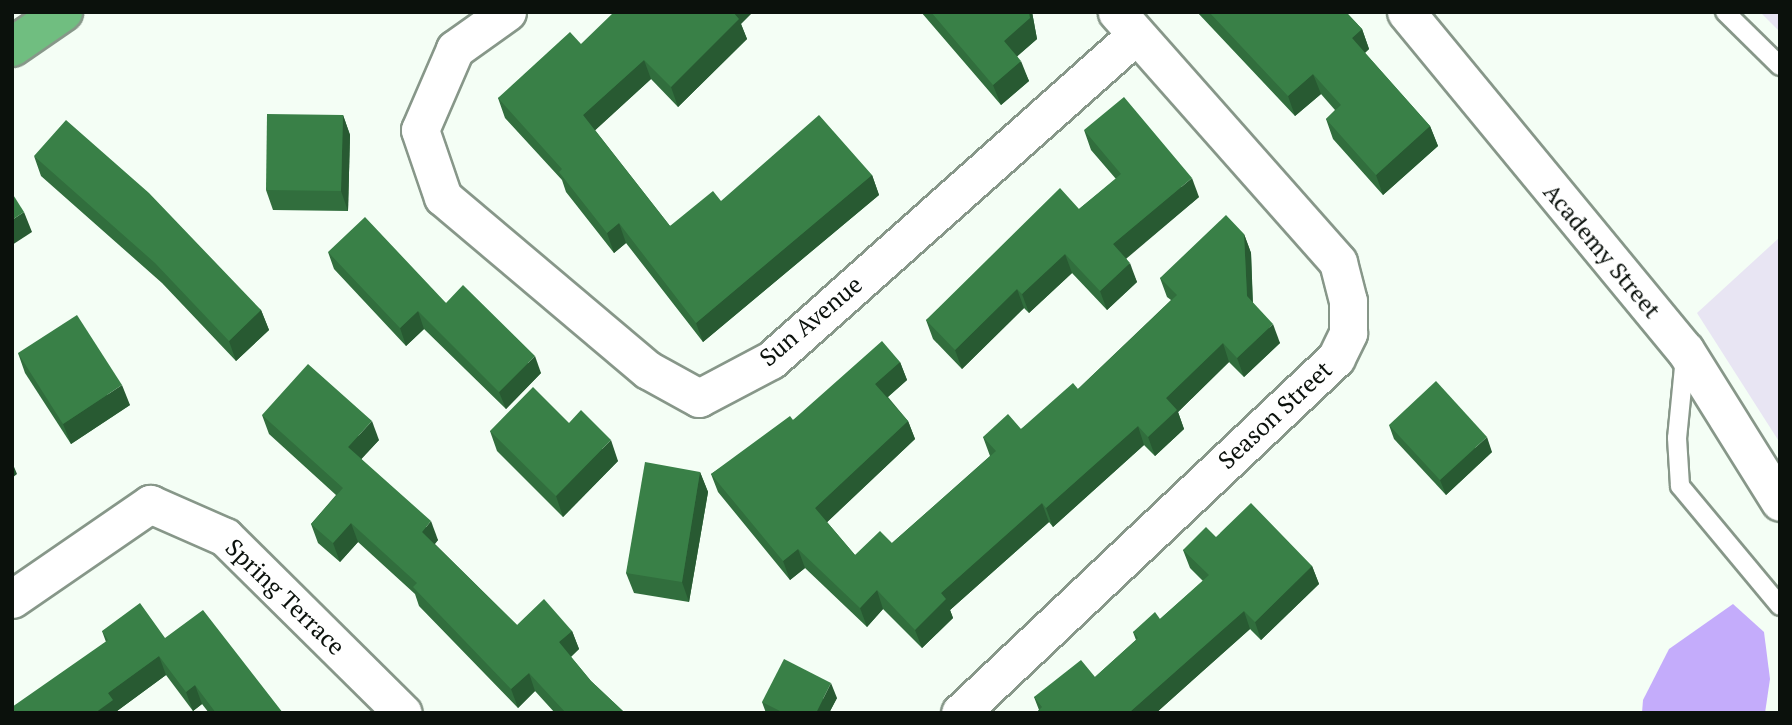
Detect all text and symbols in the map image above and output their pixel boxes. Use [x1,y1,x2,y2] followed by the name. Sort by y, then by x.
[1537,178,1667,324] street label: Academy Street
[754,270,868,372] street label: Sun Avenue
[1212,355,1338,475] street label: Season Street
[219,533,351,661] street label: Spring Terrace

